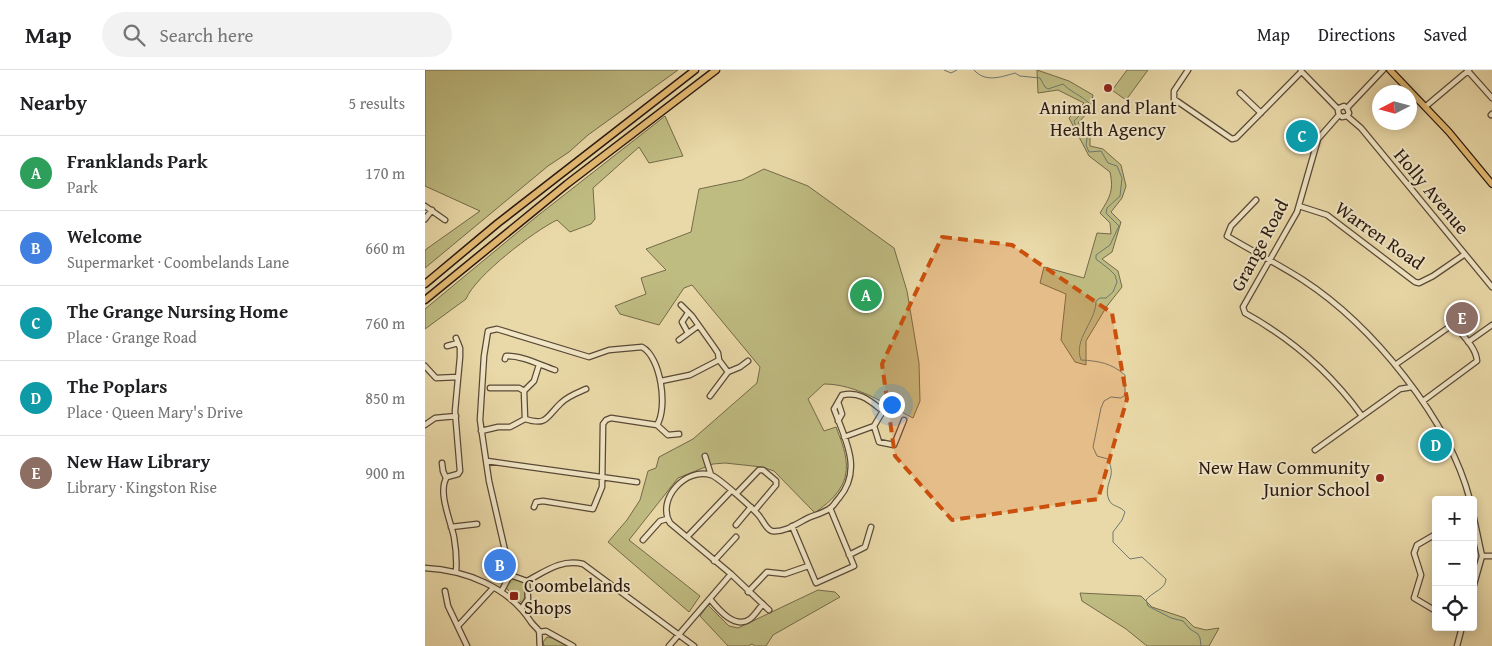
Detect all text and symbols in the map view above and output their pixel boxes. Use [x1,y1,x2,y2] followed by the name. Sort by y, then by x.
[102,12,452,57] search box
[25,17,72,52] text: Map
[120,21,148,49] icon: search
[160,21,253,49] text: Search here
[1257,21,1290,48] text: Map
[1318,21,1395,48] text: Directions
[1423,21,1467,48] text: Saved
[1102,82,1114,94] marker: Animal and Plant Health Agency
[1372,85,1417,130] north arrow
[20,87,87,118] text: Nearby
[348,91,405,115] text: 5 results
[1039,93,1177,143] place label: Animal and Plant Health Agency
[1286,117,1318,155] pin: C
[1388,142,1477,240] street label: Holly Avenue
[67,147,208,175] text: Franklands Park
[31,161,41,185] text: A
[365,161,405,185] text: 170 m
[67,175,98,199] text: Park
[1223,193,1295,296] street label: Grange Road
[1330,194,1431,277] street label: Warren Road
[67,222,142,250] text: Welcome
[31,236,41,260] text: B
[365,236,405,260] text: 660 m
[67,250,289,274] text: Supermarket · Coombelands Lane
[850,276,882,314] pin: A
[67,297,288,325] text: The Grange Nursing Home
[1446,299,1478,337] pin: E
[31,311,41,335] text: C
[365,311,405,335] text: 760 m
[67,325,197,349] text: Place · Grange Road
[67,372,167,400] text: The Poplars
[31,386,41,410] text: D
[365,386,405,410] text: 850 m
[879,392,905,418] your location
[67,400,243,424] text: Place · Queen Mary's Drive
[1420,426,1452,464] pin: D
[67,447,210,475] text: New Haw Library
[1198,453,1371,503] place label: New Haw Community Junior School
[32,461,40,485] text: E
[365,461,405,485] text: 900 m
[1374,472,1386,484] marker: New Haw Community Junior School
[67,475,217,499] text: Library · Kingston Rise
[1432,496,1477,631] map controls
[1432,496,1477,541] button: +
[1432,541,1477,586] button: −
[484,546,516,584] pin: B
[524,571,631,621] place label: Coombelands Shops
[1432,586,1477,631] button: locate
[508,590,520,602] marker: Coombelands Shops

